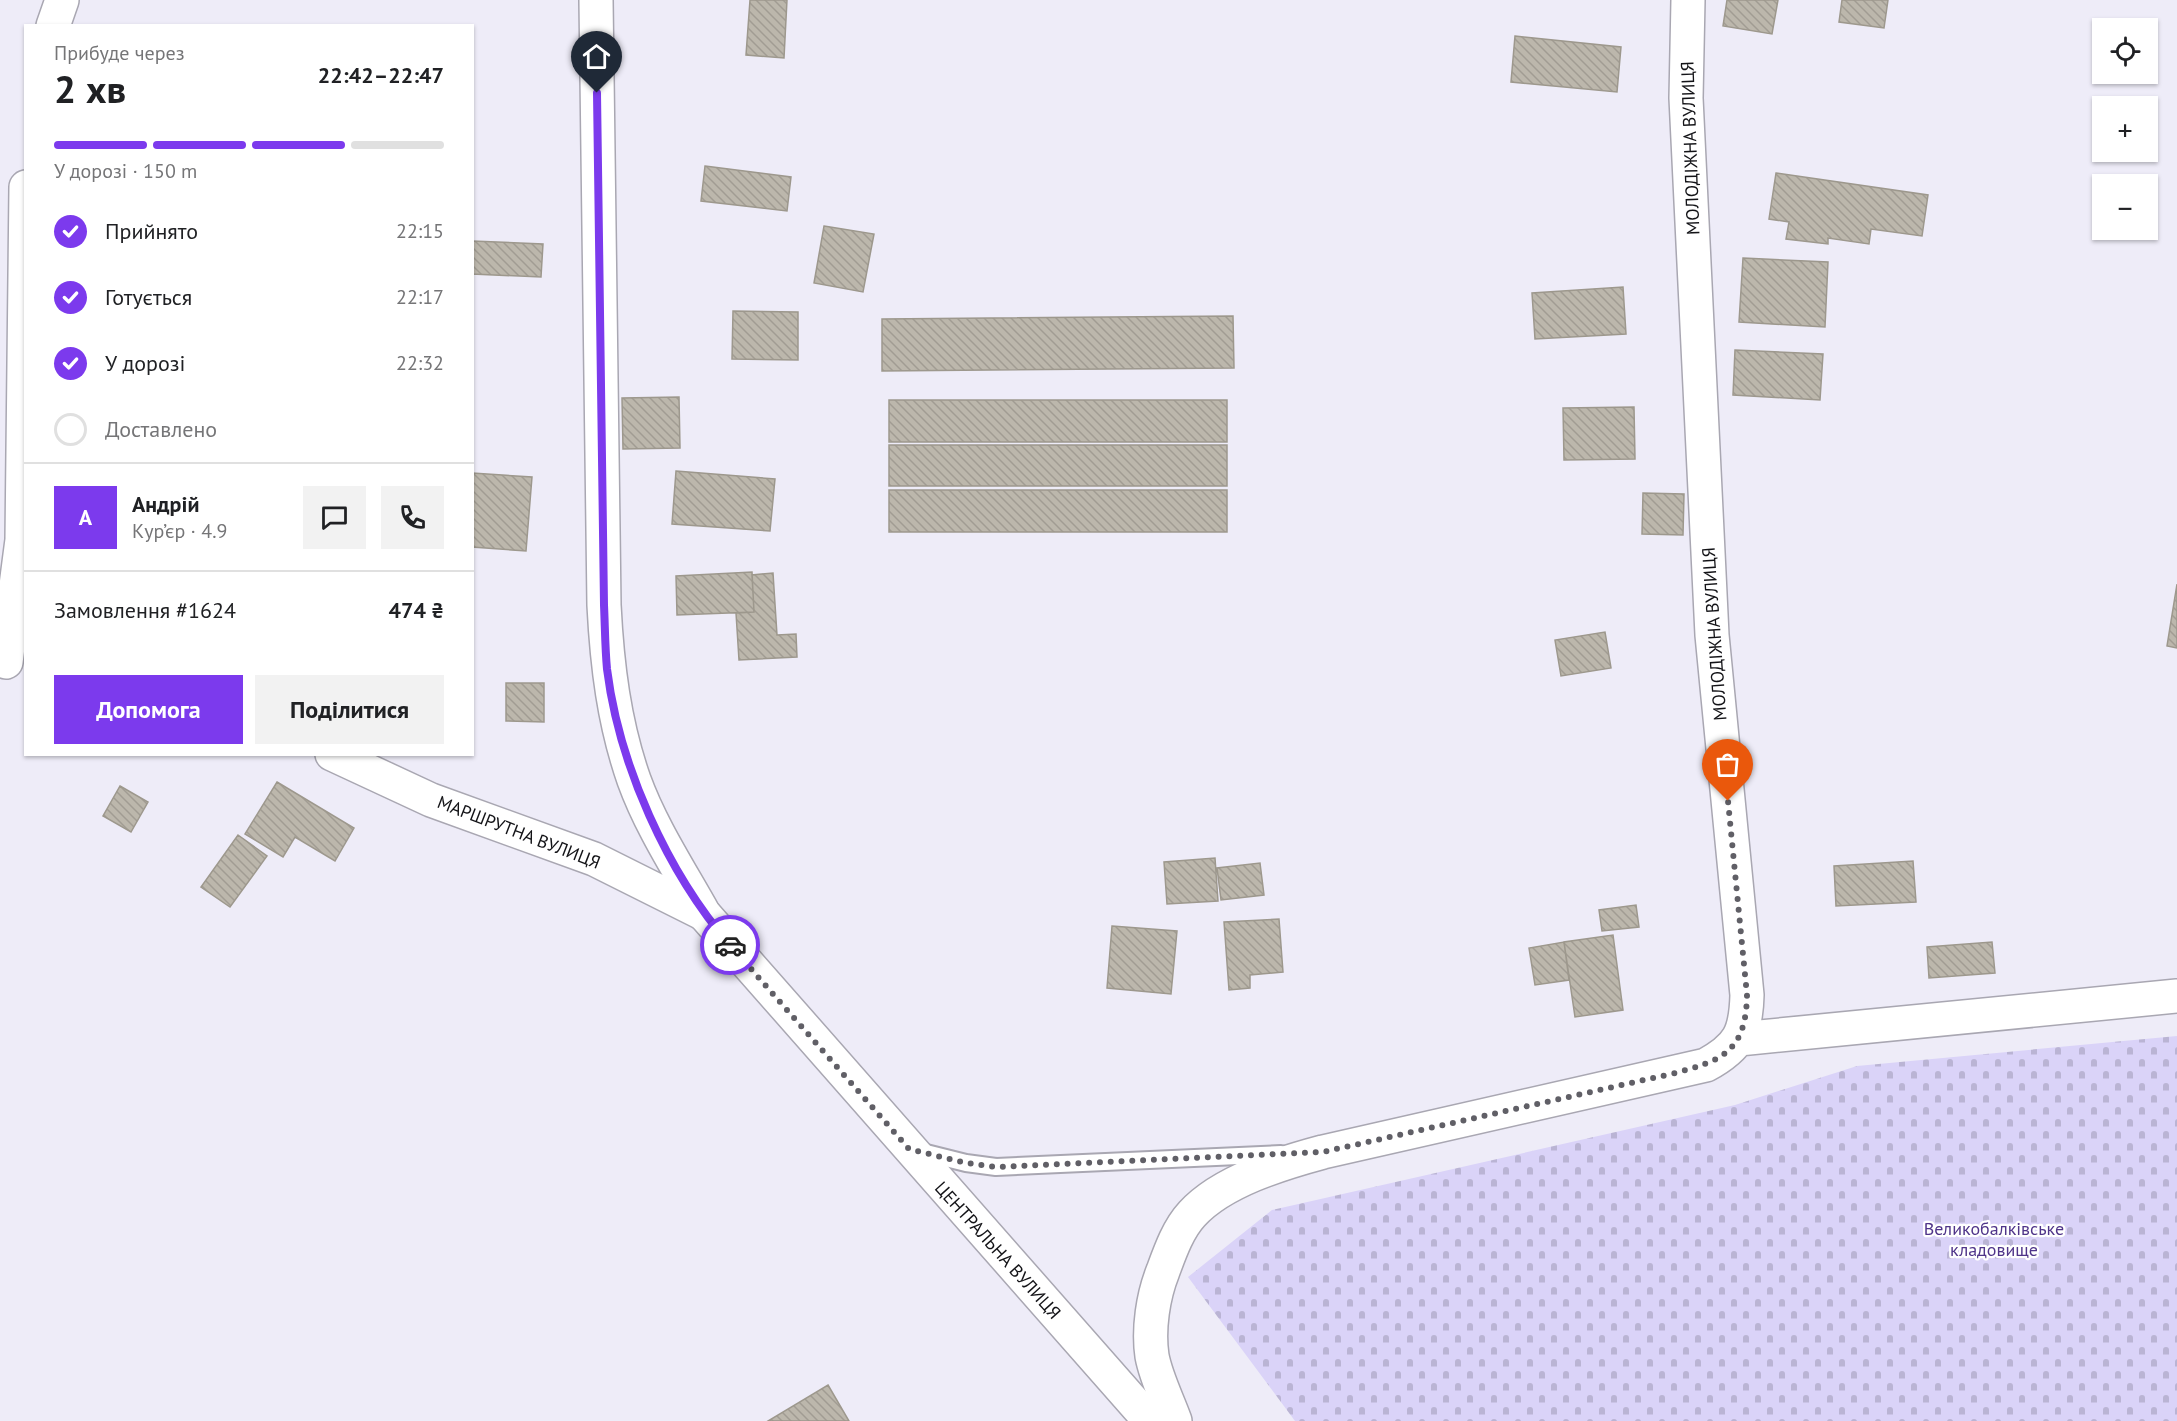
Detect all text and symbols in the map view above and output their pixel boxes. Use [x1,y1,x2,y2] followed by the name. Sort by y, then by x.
[2092,18,2158,240] map controls
[2092,18,2158,84] button: locate
[571,31,622,93] pin
[54,40,185,66] text: Прибуде через
[580,40,613,73] icon: home
[318,61,444,89] text: 22:42–22:47
[1675,61,1705,235] street label: МОЛОДІЖНА ВУЛИЦЯ
[54,63,126,114] text: 2 хв
[2092,96,2158,162] button: +
[54,158,197,184] text: У дорозі · 150 m
[2092,174,2158,240] button: −
[54,215,87,248] icon: check
[105,217,198,245] text: Прийнято
[396,218,444,244] text: 22:15
[54,281,87,314] icon: check
[105,283,192,311] text: Готується
[396,284,444,310] text: 22:17
[54,347,87,380] icon: check
[105,349,185,377] text: У дорозі
[396,350,444,376] text: 22:32
[105,415,217,443] text: Доставлено
[303,486,366,549] button: chat
[381,486,444,549] button: phone
[132,490,199,518] text: Андрій
[79,503,92,531] text: А
[132,518,227,544] text: Кур’єр · 4.9
[1696,547,1732,721] street label: МОЛОДІЖНА ВУЛИЦЯ
[54,596,236,624] text: Замовлення #1624
[389,596,444,624] text: 474 ₴
[54,675,243,744] button: Допомога
[255,675,444,744] button: Поділитися
[1702,739,1753,801] pin
[1711,748,1744,781] icon: bag
[434,790,604,874] street label: МАРШРУТНА ВУЛИЦЯ
[700,915,760,975] courier
[714,929,747,962] icon: car
[930,1176,1066,1324] street label: ЦЕНТРАЛЬНА ВУЛИЦЯ
[1924,1217,2064,1261] park label: Великобалківське кладовище

